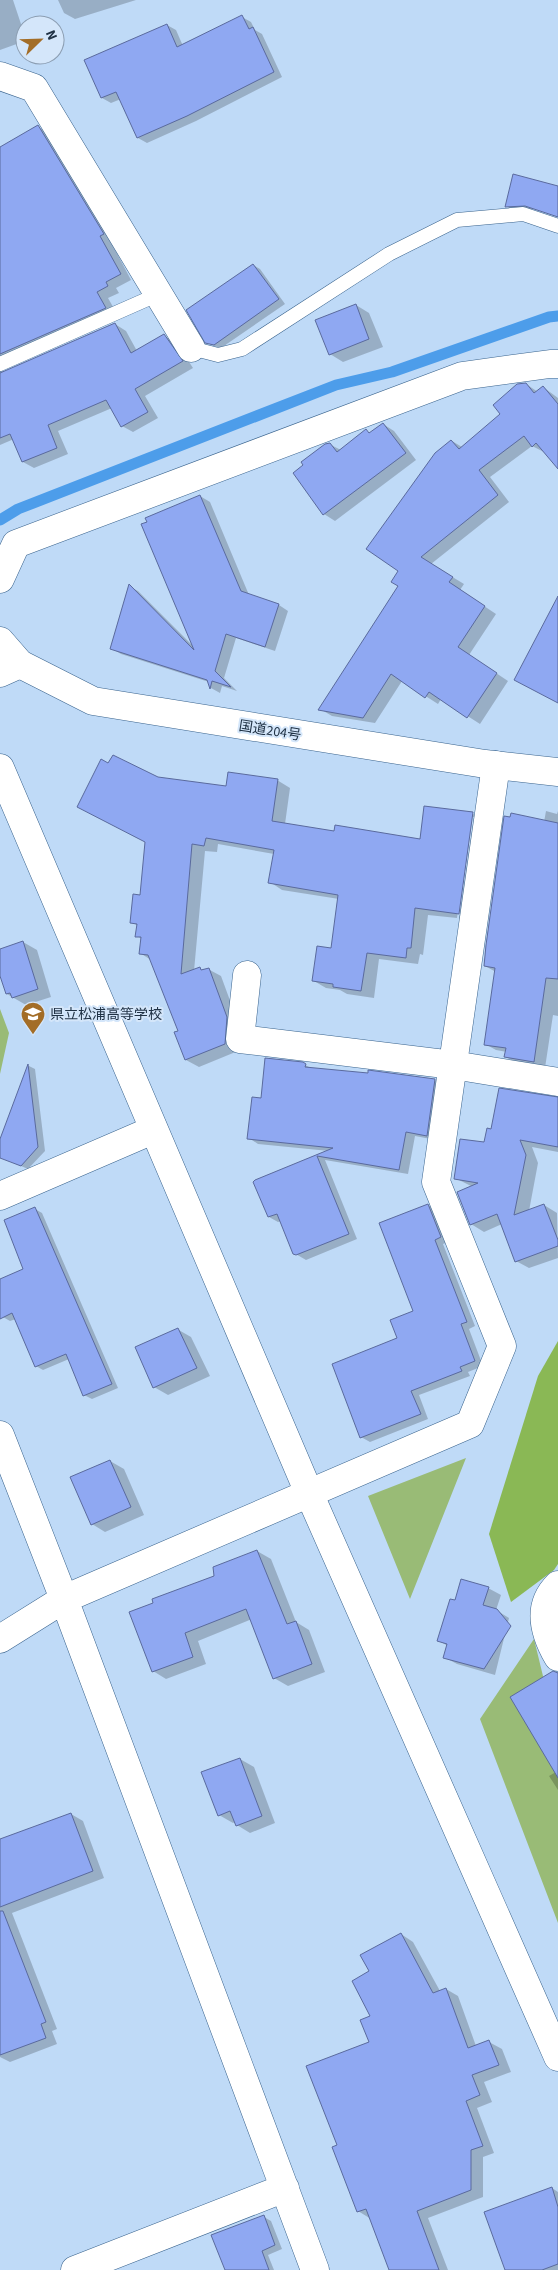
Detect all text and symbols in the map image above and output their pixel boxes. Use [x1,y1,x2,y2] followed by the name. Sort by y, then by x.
[15,15,65,65] north arrow
[40,27,62,44] text: N
[237,716,302,746] street label: 国道204号
[20,1001,46,1035] school or university icon: 県立松浦高等学校
[50,1005,162,1025] place label: 県立松浦高等学校

